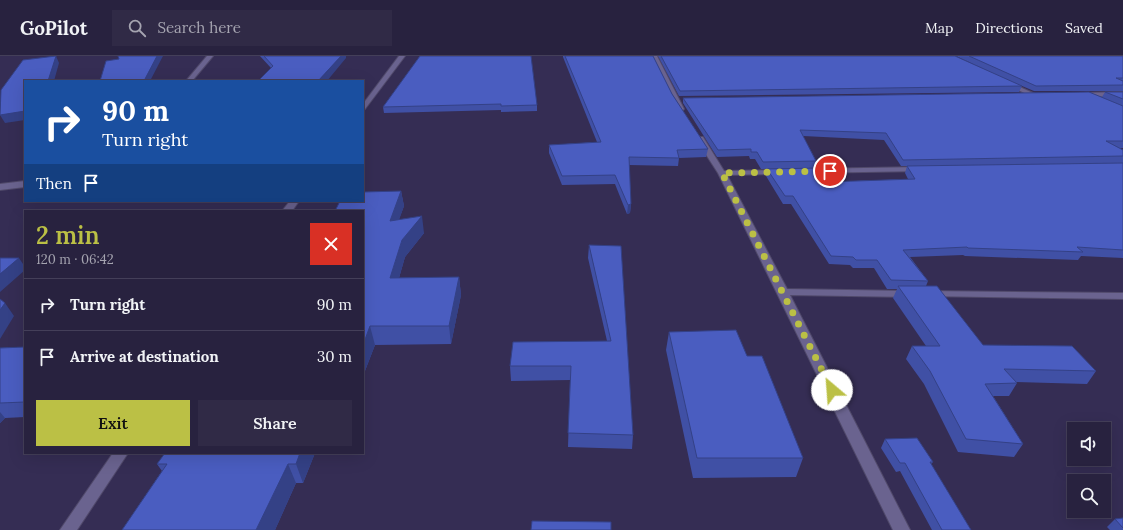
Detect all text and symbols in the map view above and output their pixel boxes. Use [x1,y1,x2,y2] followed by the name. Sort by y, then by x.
[112,10,392,46] search box
[20,16,88,40] text: GoPilot
[126,17,148,39] icon: search
[158,18,241,37] text: Search here
[925,19,953,37] text: Map
[975,19,1043,37] text: Directions
[1065,19,1103,37] text: Saved
[102,93,169,129] text: 90 m
[36,96,88,148] icon: right
[102,128,188,151] text: Turn right
[813,154,847,188] pin
[819,160,841,182] icon: arrive
[80,172,102,194] icon: arrive
[36,174,72,193] text: Then
[36,220,100,251] text: 2 min
[310,223,352,265] button: close
[36,251,114,268] text: 120 m · 06:42
[36,294,58,316] icon: right
[70,295,146,314] text: Turn right
[317,295,352,314] text: 90 m
[36,346,58,368] icon: arrive
[70,347,219,366] text: Arrive at destination
[317,347,352,366] text: 30 m
[811,369,853,411] position arrow
[36,400,190,446] button: Exit
[198,400,352,446] button: Share
[1067,422,1111,518] map controls
[1067,422,1111,466] button: sound
[1067,474,1111,518] button: search

